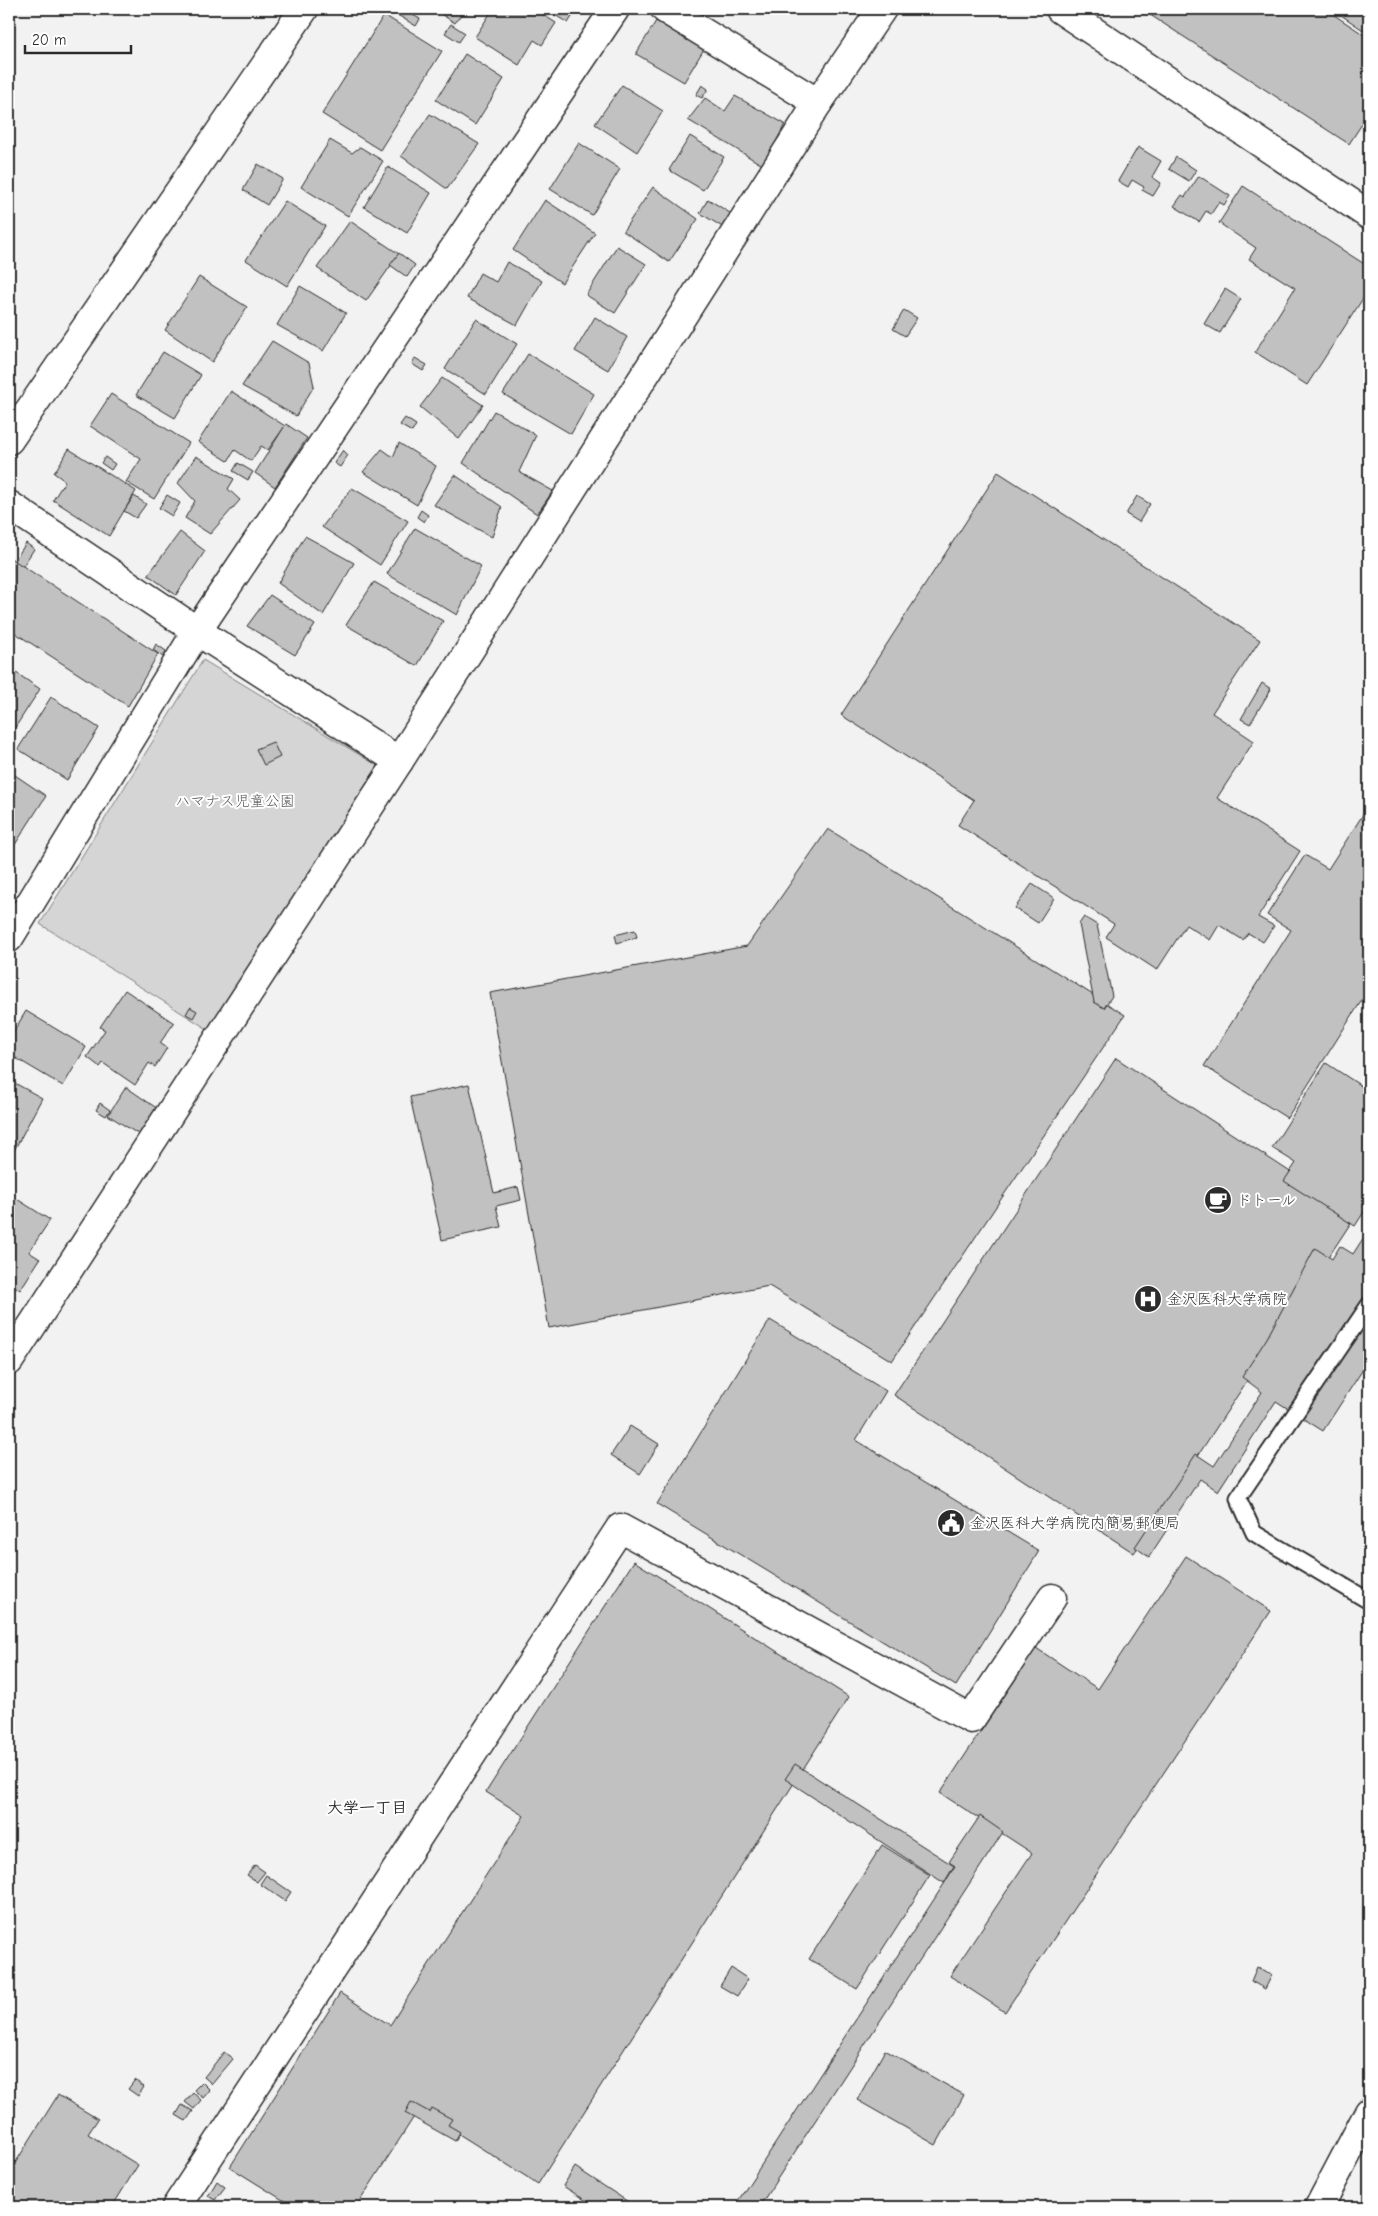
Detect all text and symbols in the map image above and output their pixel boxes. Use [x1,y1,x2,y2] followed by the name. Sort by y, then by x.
[25,22,131,54] scale bar
[32,31,66,49] text: 20 m
[175,792,295,810] park label: ハマナス児童公園
[1203,1185,1233,1215] cafe icon: ドトール
[1237,1191,1296,1209] place label: ドトール
[1133,1284,1163,1314] hospital icon: 金沢医科大学病院
[1167,1290,1287,1308] place label: 金沢医科大学病院
[936,1508,966,1538] public building icon: 金沢医科大学病院内簡易郵便局
[970,1514,1180,1532] place label: 金沢医科大学病院内簡易郵便局
[327,1799,407,1817] district label: 大学一丁目

